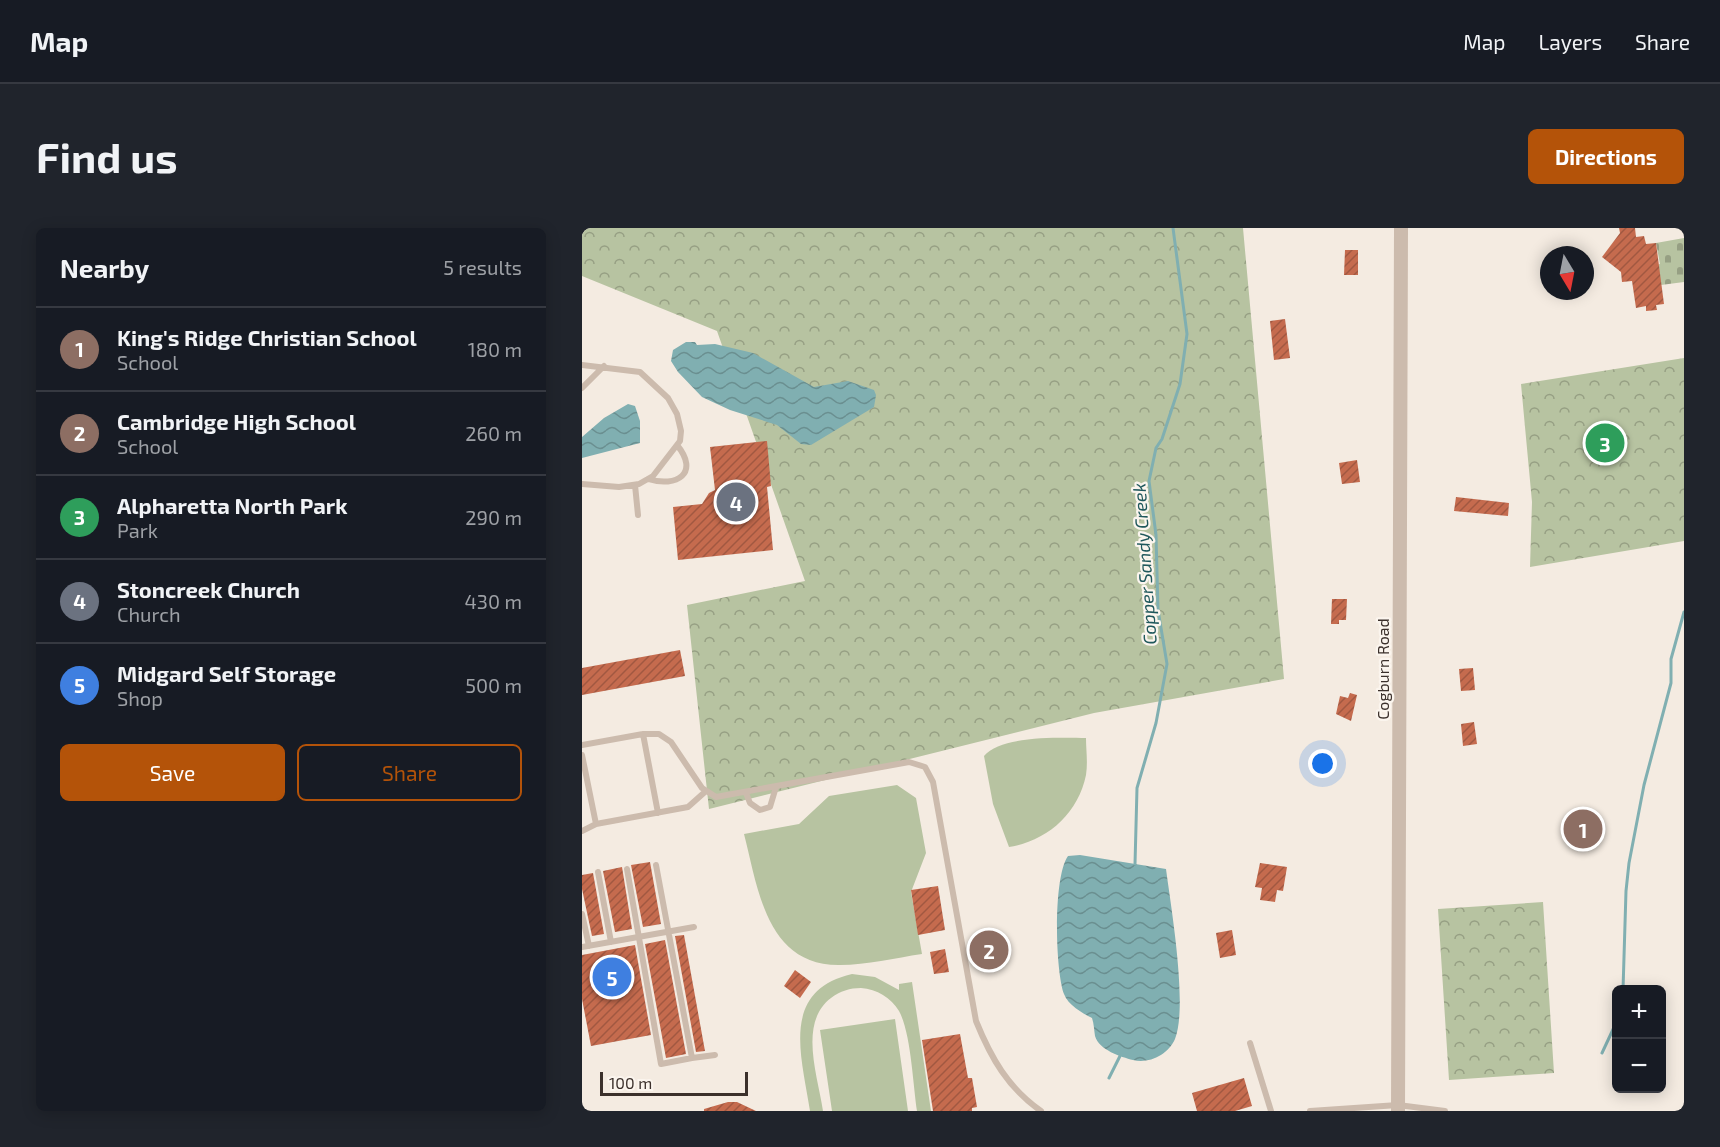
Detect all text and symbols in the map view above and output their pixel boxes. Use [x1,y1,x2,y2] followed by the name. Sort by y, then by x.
[30,24,88,58] text: Map
[1463,29,1505,54] text: Map
[1538,29,1602,54] text: Layers
[1635,29,1690,54] text: Share
[1528,129,1684,184] button: Directions
[36,131,178,181] text: Find us
[1540,246,1594,300] north arrow
[60,252,149,283] text: Nearby
[443,255,522,279] text: 5 results
[117,324,417,350] text: King's Ridge Christian School
[75,337,84,361] text: 1
[468,337,522,361] text: 180 m
[117,350,178,374] text: School
[117,408,356,434] text: Cambridge High School
[1586,420,1624,466] pin: 3
[74,421,85,445] text: 2
[465,421,522,445] text: 260 m
[117,434,178,458] text: School
[716,480,756,524] pin: 4
[1127,482,1161,646] water label: Copper Sandy Creek
[117,492,347,518] text: Alpharetta North Park
[74,505,85,529] text: 3
[465,505,522,529] text: 290 m
[117,518,158,542] text: Park
[117,576,300,602] text: Stoncreek Church
[73,589,86,613] text: 4
[465,589,522,613] text: 430 m
[117,602,181,626] text: Church
[1373,618,1392,720] street label: Cogburn Road
[117,660,336,686] text: Midgard Self Storage
[74,673,85,697] text: 5
[465,673,522,697] text: 500 m
[117,686,163,710] text: Shop
[60,744,285,801] button: Save
[297,744,522,801] button: Share
[1308,749,1337,778] your location
[1564,806,1602,852] pin: 1
[970,928,1008,972] pin: 2
[592,954,632,999] pin: 5
[1612,985,1666,1093] map controls
[1612,985,1666,1039] button: +
[1612,1039,1666,1093] button: −
[600,1069,748,1096] scale bar
[609,1073,652,1092] text: 100 m

